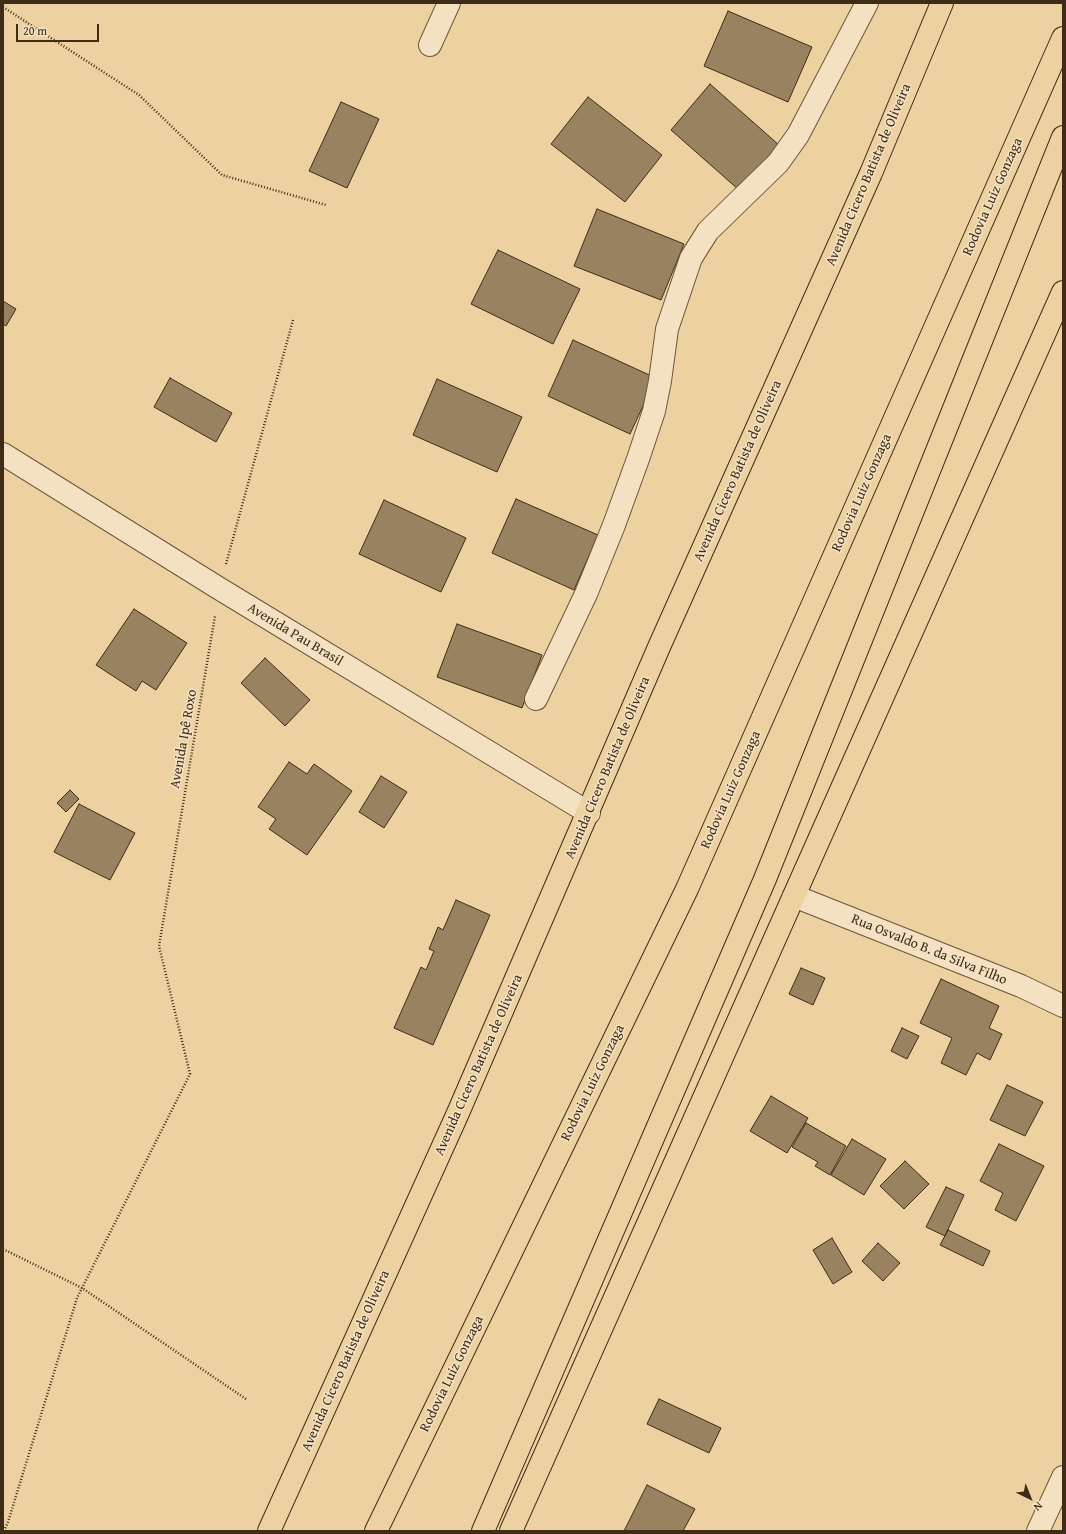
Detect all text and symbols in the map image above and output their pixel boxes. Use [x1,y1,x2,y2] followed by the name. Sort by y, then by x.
[18,16,101,42] scale bar
[23,22,47,39] text: 20 m
[823,81,915,269] street label: Avenida Cicero Batista de Oliveira
[959,135,1027,259] street label: Rodovia Luiz Gonzaga
[690,378,786,564] street label: Avenida Cicero Batista de Oliveira
[828,431,896,555] street label: Rodovia Luiz Gonzaga
[244,600,346,670] street label: Avenida Pau Brasil
[562,674,654,862] street label: Avenida Cicero Batista de Oliveira
[167,688,201,790] street label: Avenida Ipê Roxo
[697,728,765,852] street label: Rodovia Luiz Gonzaga
[849,911,1009,989] street label: Rua Osvaldo B. da Silva Filho
[431,972,527,1158] street label: Avenida Cicero Batista de Oliveira
[558,1022,628,1144] street label: Rodovia Luiz Gonzaga
[298,1268,394,1454] street label: Avenida Cicero Batista de Oliveira
[417,1313,487,1435] street label: Rodovia Luiz Gonzaga
[1010,1478,1050,1518] north arrow
[1030,1498,1046,1515] text: N

